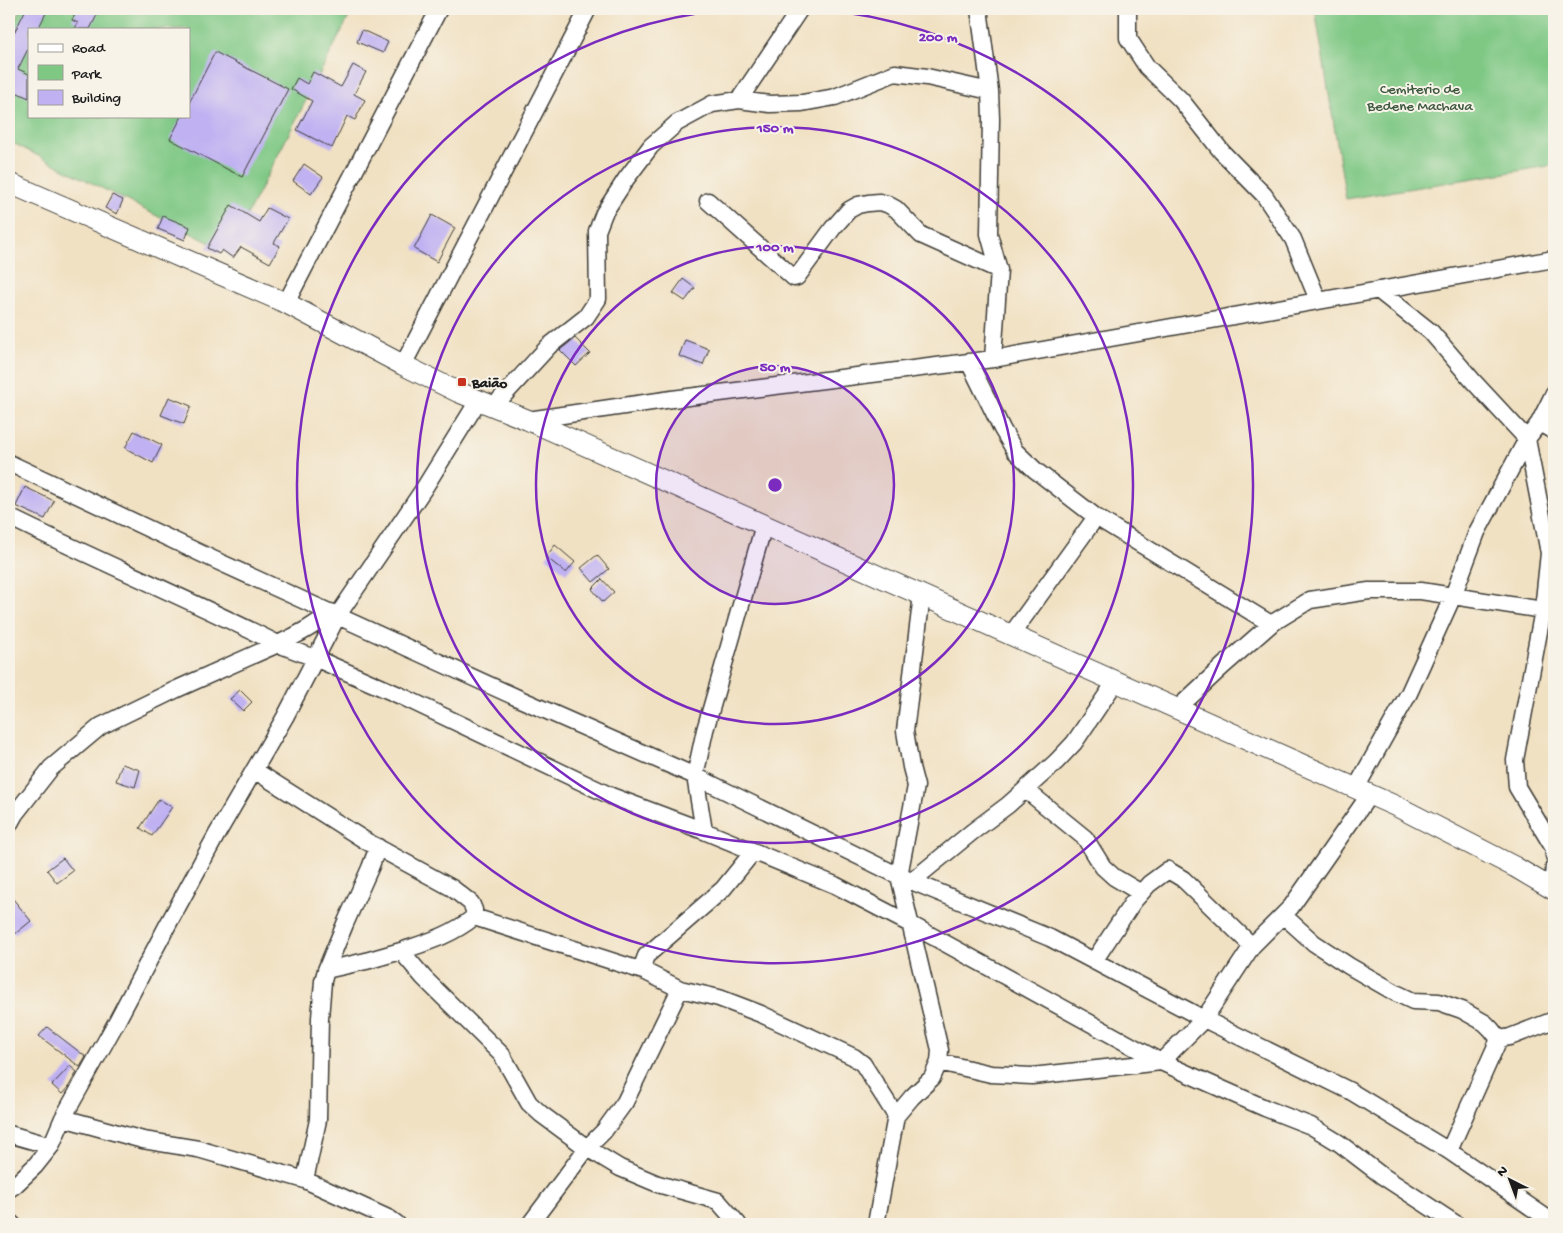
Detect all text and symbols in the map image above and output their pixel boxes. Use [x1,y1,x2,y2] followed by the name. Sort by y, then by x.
[28,28,190,118] legend
[919,29,958,47] text: 200 m
[72,40,106,58] text: Road
[71,66,102,84] text: Park
[1366,81,1473,116] park label: Cemiterio de Bedene Machava
[71,90,121,108] text: Building
[756,120,794,138] text: 150 m
[755,239,794,257] text: 100 m
[760,359,791,377] text: 50 m
[471,375,508,393] place label: Baião
[456,376,468,388] marker: Baião
[766,476,784,494] centre of rings
[1486,1156,1536,1206] north arrow
[1494,1163,1512,1182] text: N

